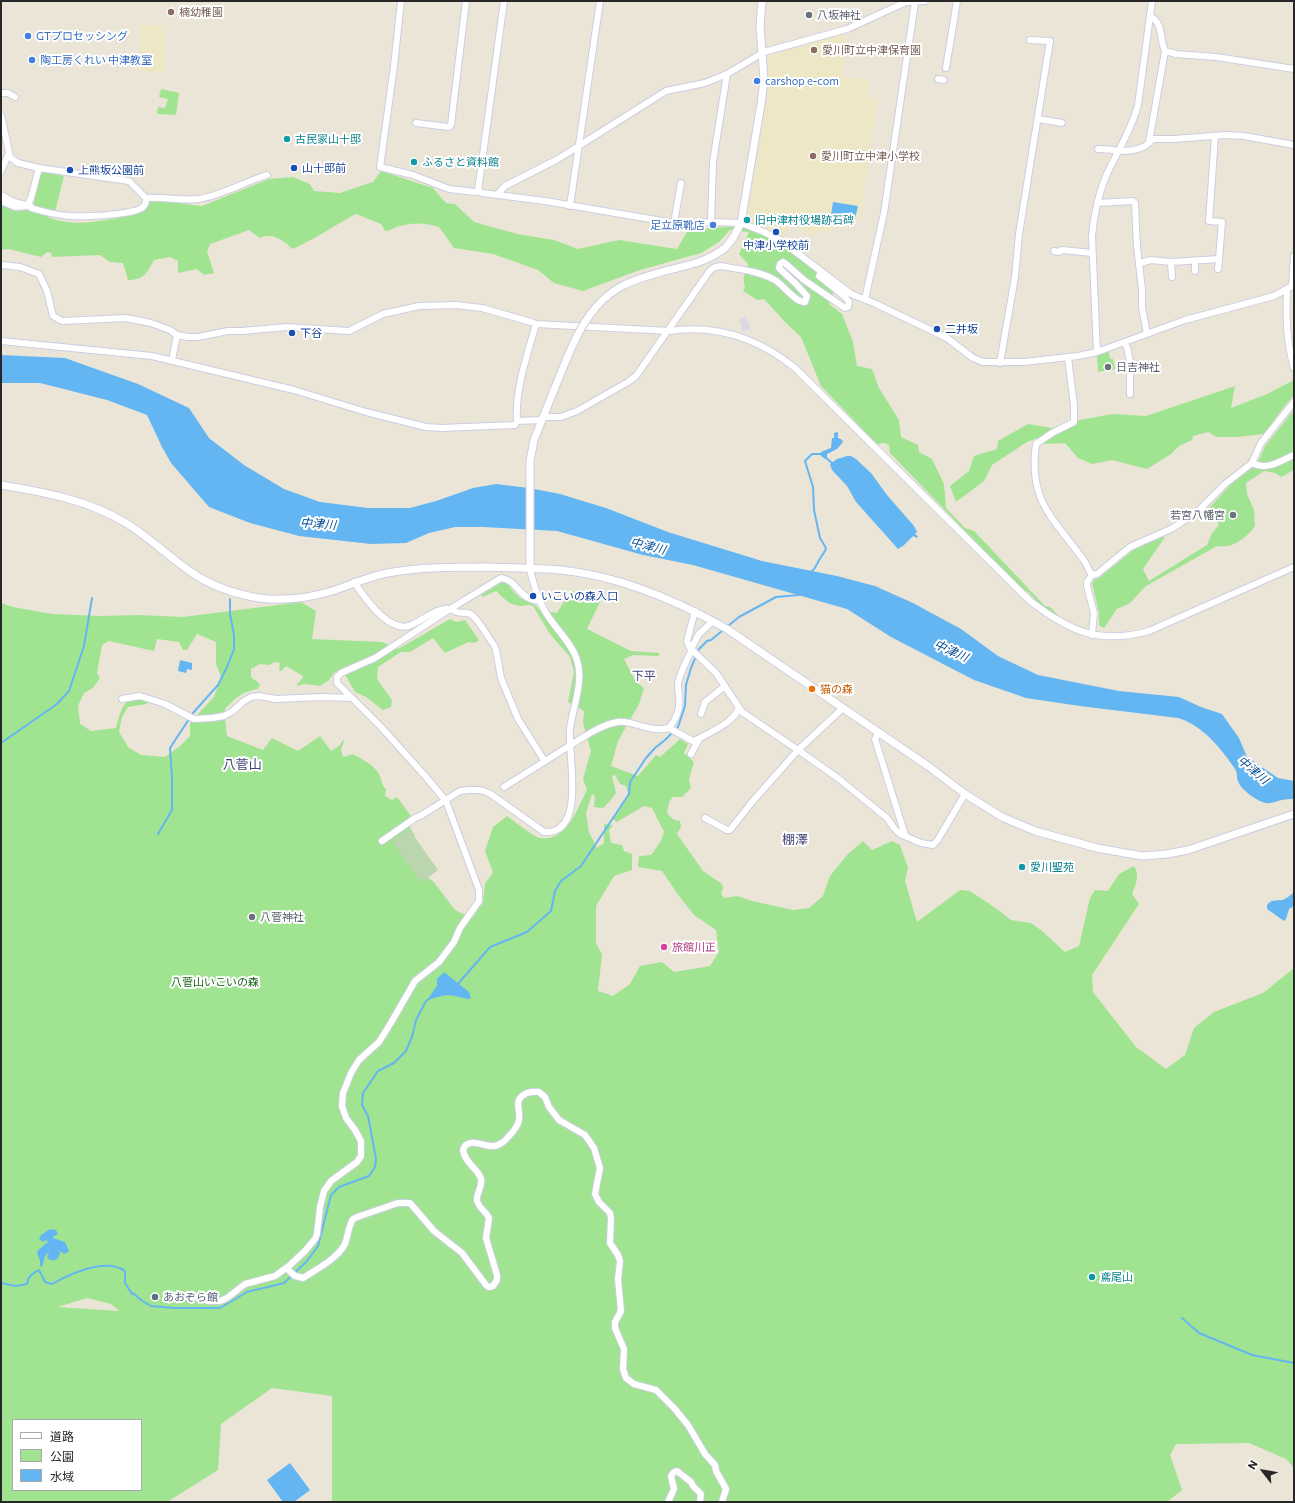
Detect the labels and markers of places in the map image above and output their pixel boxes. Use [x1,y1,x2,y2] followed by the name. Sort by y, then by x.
[179,5,223,19] place label: 楠幼稚園
[166,7,176,17] marker: 楠幼稚園
[817,8,861,22] place label: 八坂神社
[804,10,814,20] marker: 八坂神社
[36,29,128,43] place label: GTプロセッシング
[23,31,33,41] marker: GTプロセッシング
[822,43,921,57] place label: 愛川町立中津保育園
[809,45,819,55] marker: 愛川町立中津保育園
[40,53,152,67] place label: 陶工房くれい 中津教室
[27,55,37,65] marker: 陶工房くれい 中津教室
[765,74,839,88] place label: carshop e-com
[752,76,762,86] marker: carshop e-com
[295,132,361,146] place label: 古民家山十邸
[282,134,292,144] marker: 古民家山十邸
[821,149,920,163] place label: 愛川町立中津小学校
[808,151,818,161] marker: 愛川町立中津小学校
[422,155,499,169] place label: ふるさと資料館
[409,157,419,167] marker: ふるさと資料館
[302,161,346,175] place label: 山十邸前
[78,163,144,177] place label: 上熊坂公園前
[289,163,299,173] marker: 山十邸前
[65,165,75,175] marker: 上熊坂公園前
[755,213,854,227] place label: 旧中津村役場跡石碑
[742,215,752,225] marker: 旧中津村役場跡石碑
[650,218,705,232] place label: 足立原靴店
[708,220,718,230] marker: 足立原靴店
[771,227,781,237] marker: 中津小学校前
[743,238,809,252] place label: 中津小学校前
[945,322,978,336] place label: 二井坂
[932,324,942,334] marker: 二井坂
[300,326,322,340] place label: 下谷
[287,328,297,338] marker: 下谷
[1116,360,1160,374] place label: 日吉神社
[1103,362,1113,372] marker: 日吉神社
[1170,508,1225,522] place label: 若宮八幡宮
[1228,510,1238,520] marker: 若宮八幡宮
[541,589,618,603] place label: いこいの森入口
[528,591,538,601] marker: いこいの森入口
[820,682,853,696] place label: 猫の森
[807,684,817,694] marker: 猫の森
[1030,860,1074,874] place label: 愛川聖苑
[1017,862,1027,872] marker: 愛川聖苑
[260,910,304,924] place label: 八菅神社
[247,912,257,922] marker: 八菅神社
[672,940,716,954] place label: 旅館川正
[659,942,669,952] marker: 旅館川正
[1100,1270,1133,1284] place label: 鳶尾山
[1087,1272,1097,1282] marker: 鳶尾山
[163,1290,218,1304] place label: あおぞら館
[150,1292,160,1302] marker: あおぞら館

